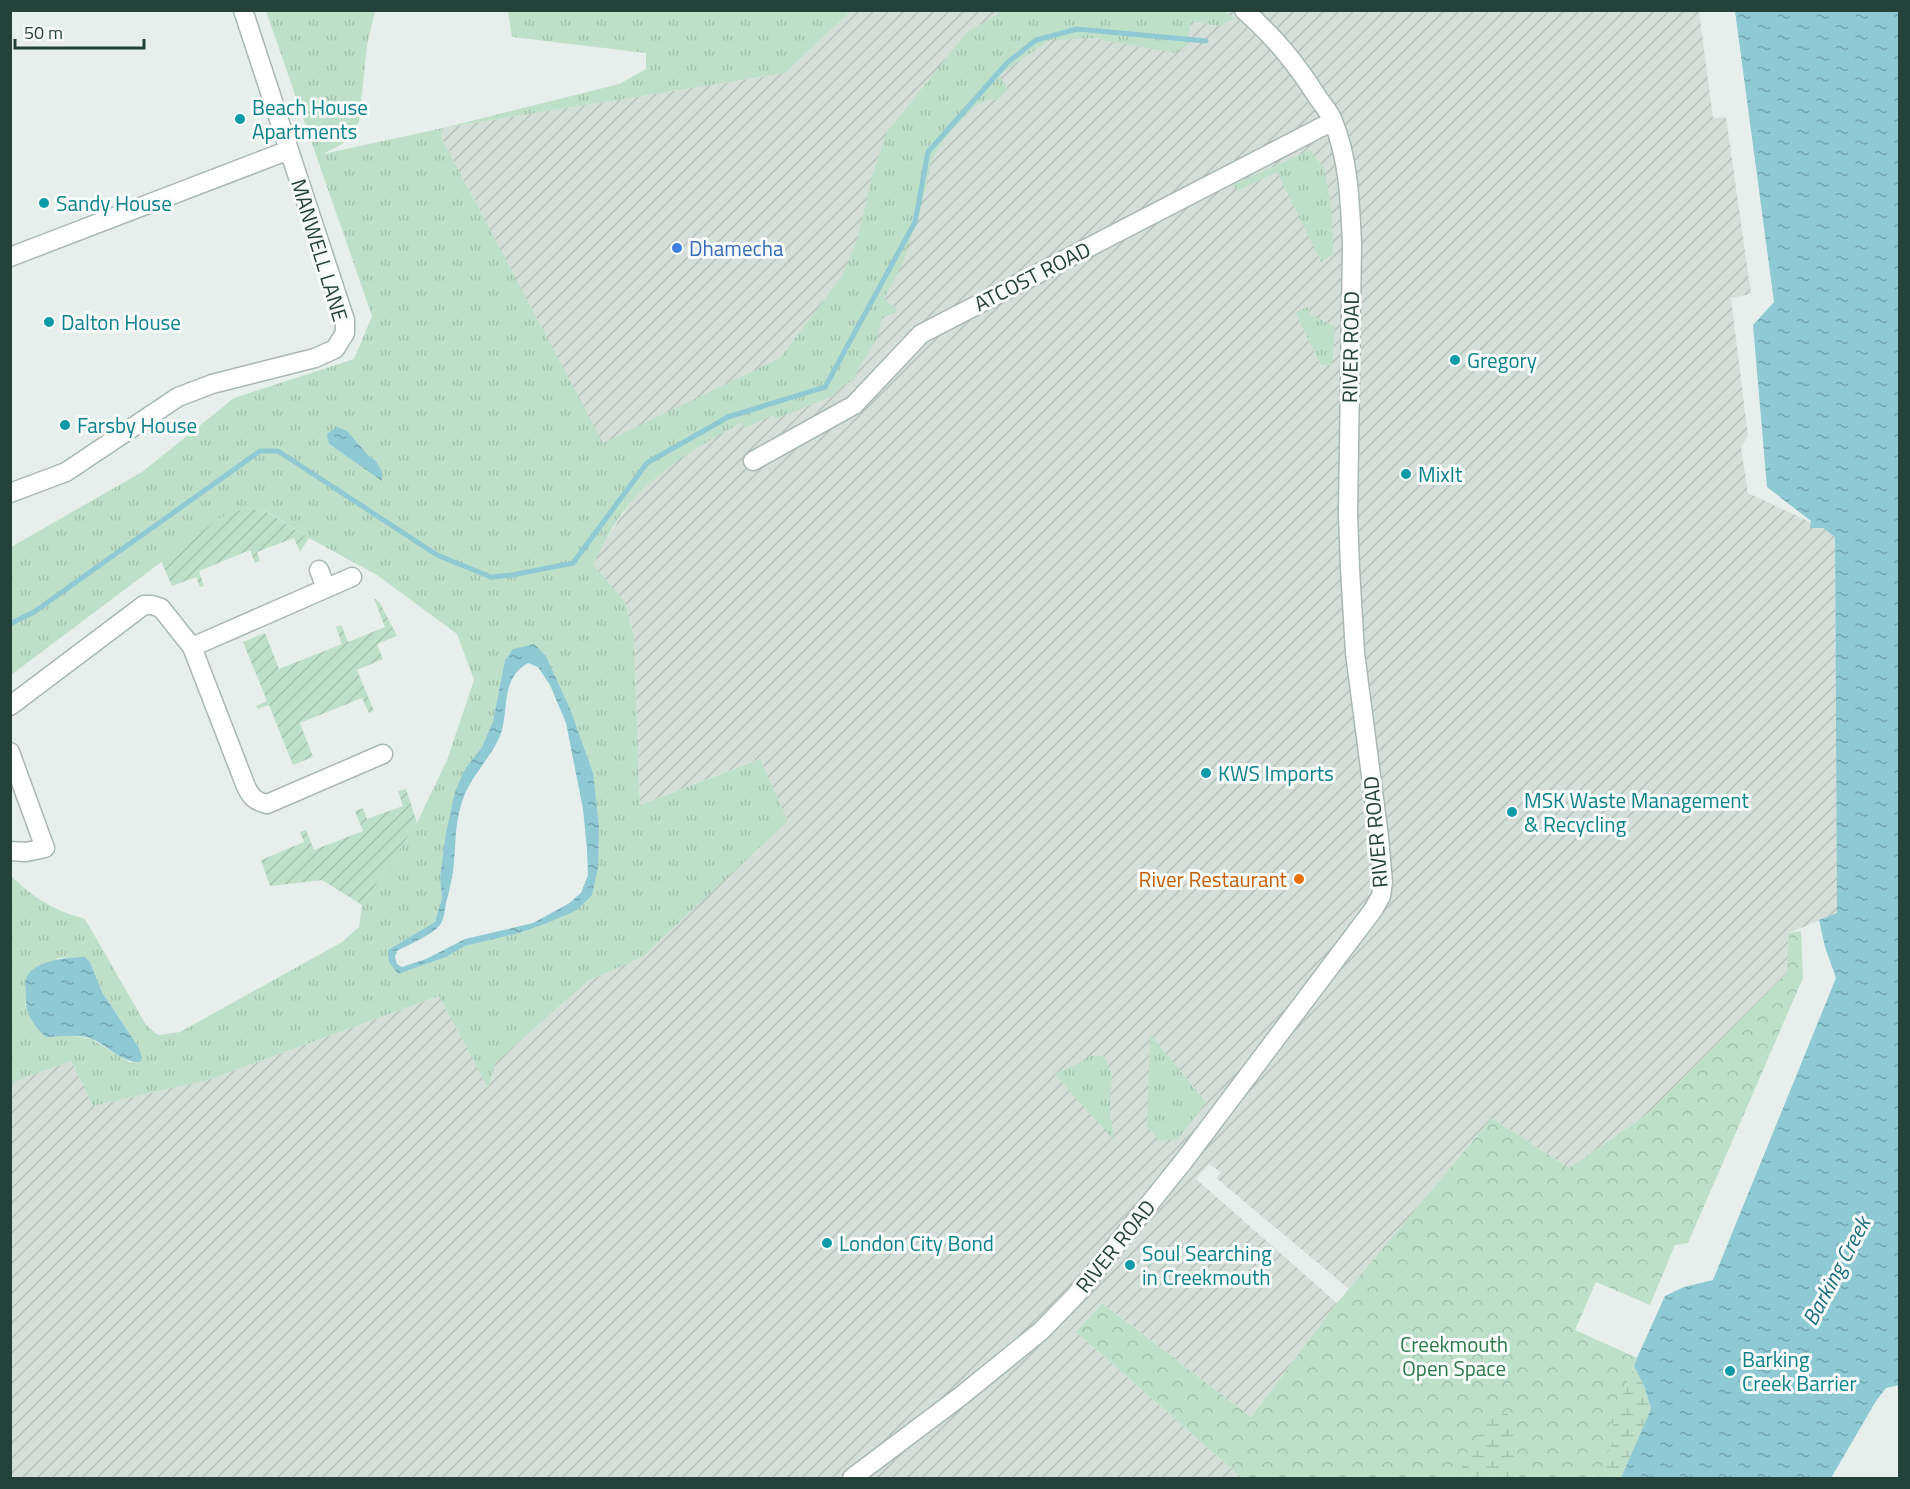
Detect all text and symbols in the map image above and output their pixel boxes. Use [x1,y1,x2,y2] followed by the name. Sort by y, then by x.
[15,12,144,50] scale bar
[24,19,63,46] text: 50 m
[252,91,368,147] place label: Beach House Apartments
[233,112,247,126] marker: Beach House Apartments
[283,175,357,325] street label: MANWELL LANE
[56,187,172,219] place label: Sandy House
[37,196,51,210] marker: Sandy House
[689,232,784,264] place label: Dhamecha
[968,233,1096,319] street label: ATCOST ROAD
[670,241,684,255] marker: Dhamecha
[1333,291,1367,403] street label: RIVER ROAD
[61,306,181,338] place label: Dalton House
[42,315,56,329] marker: Dalton House
[1467,344,1537,376] place label: Gregory
[1448,353,1462,367] marker: Gregory
[77,409,197,441] place label: Farsby House
[58,418,72,432] marker: Farsby House
[1418,458,1463,490] place label: MixIt
[1399,467,1413,481] marker: MixIt
[1218,757,1334,789] place label: KWS Imports
[1199,766,1213,780] marker: KWS Imports
[1354,775,1396,889] street label: RIVER ROAD
[1524,784,1749,840] place label: MSK Waste Management & Recycling
[1505,805,1519,819] marker: MSK Waste Management & Recycling
[1139,863,1288,895] place label: River Restaurant
[1292,872,1306,886] marker: River Restaurant
[1067,1192,1163,1300] street label: RIVER ROAD
[1793,1209,1880,1331] water label: Barking Creek
[839,1227,994,1259] place label: London City Bond
[820,1236,834,1250] marker: London City Bond
[1142,1237,1272,1293] place label: Soul Searching in Creekmouth
[1123,1258,1137,1272] marker: Soul Searching in Creekmouth
[1400,1328,1508,1384] park label: Creekmouth Open Space
[1742,1343,1857,1399] place label: Barking Creek Barrier
[1723,1364,1737,1378] marker: Barking Creek Barrier

